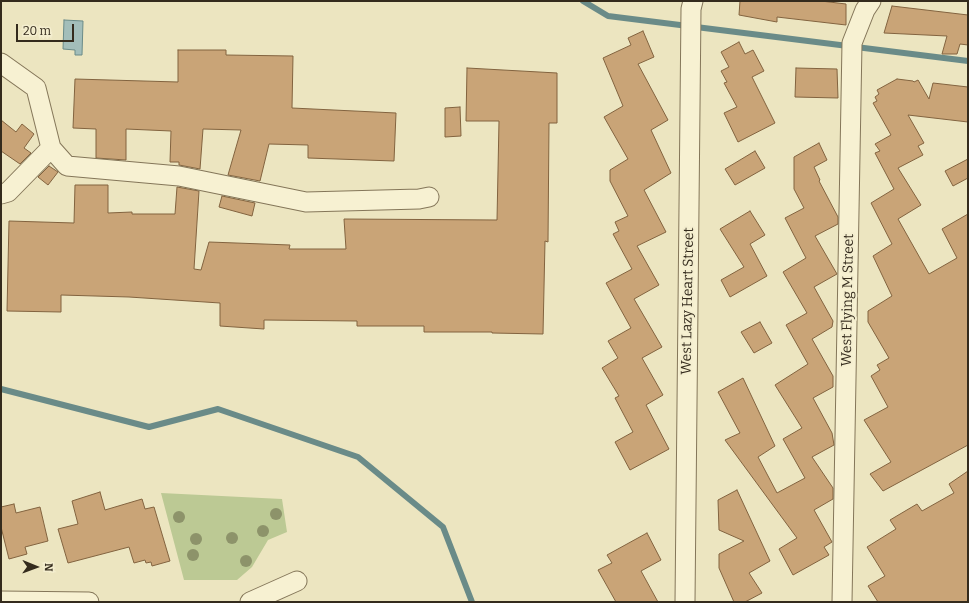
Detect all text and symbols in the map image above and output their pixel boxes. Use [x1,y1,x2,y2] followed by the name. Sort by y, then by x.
[18,16,76,42] scale bar
[23,24,51,38] text: 20 m
[678,227,698,375] street label: West Lazy Heart Street
[838,233,858,367] street label: West Flying M Street
[16,547,56,587] north arrow
[42,563,55,572] text: N

